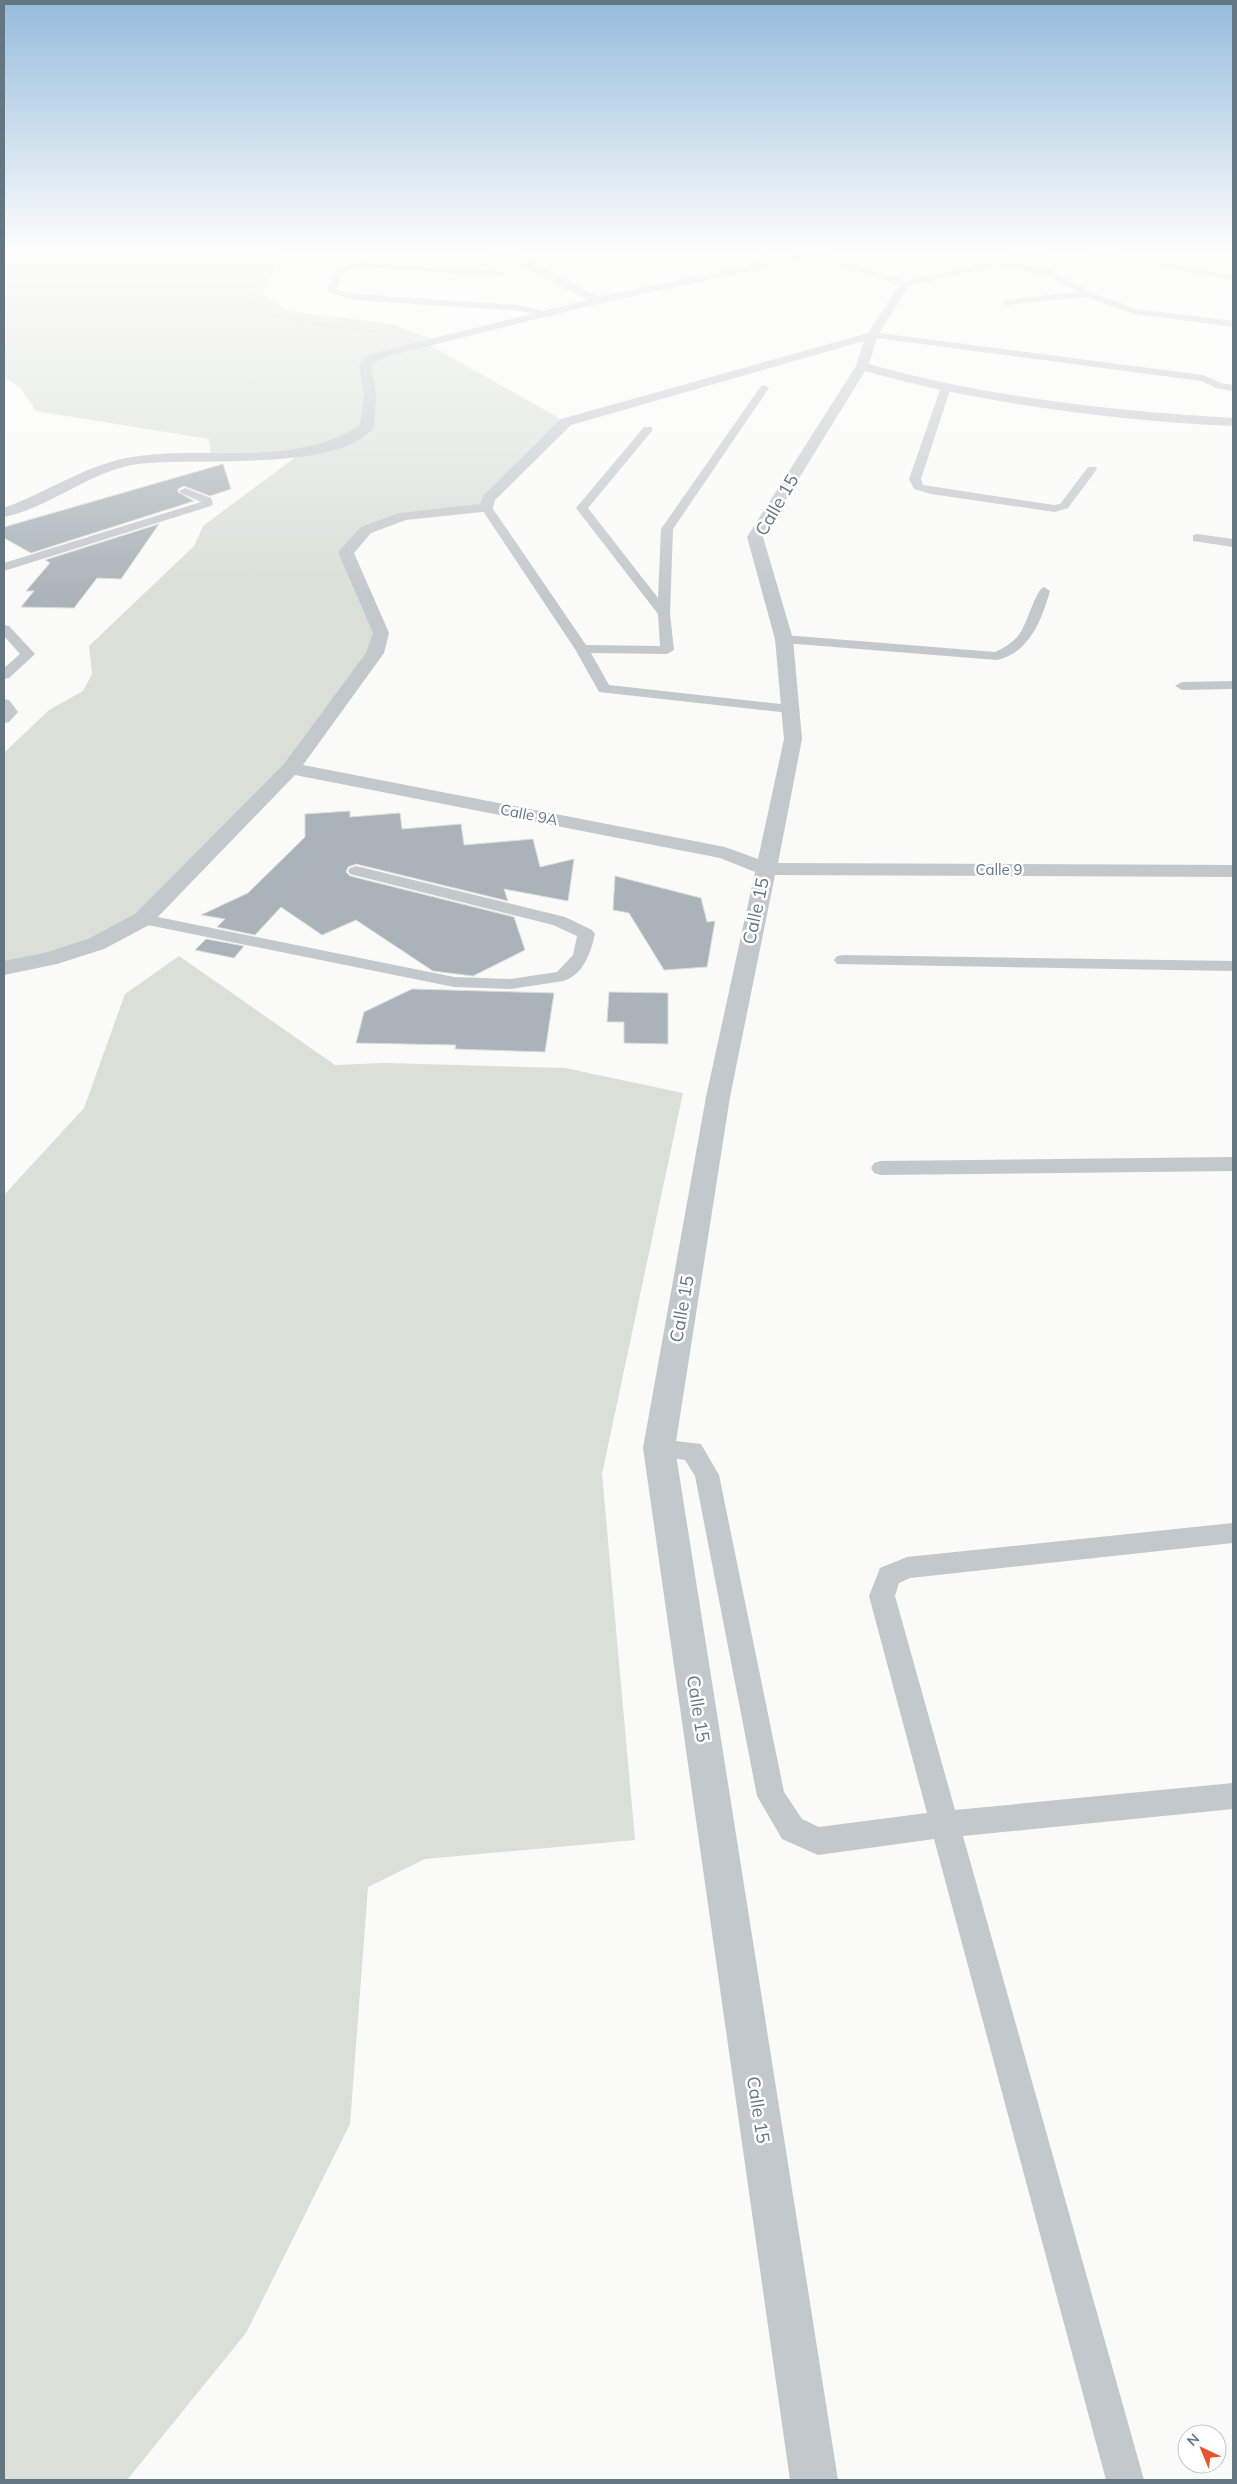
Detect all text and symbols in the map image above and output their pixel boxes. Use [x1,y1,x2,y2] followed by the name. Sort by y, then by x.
[750,470,803,540] street label: Calle 15
[499,800,560,829] street label: Calle 9A
[975,860,1023,879] street label: Calle 9
[737,875,774,946] street label: Calle 15
[664,1273,699,1344] street label: Calle 15
[682,1674,715,1744] street label: Calle 15
[742,2075,775,2145] street label: Calle 15
[1177,2424,1227,2474] north arrow
[1183,2430,1203,2450] text: N

